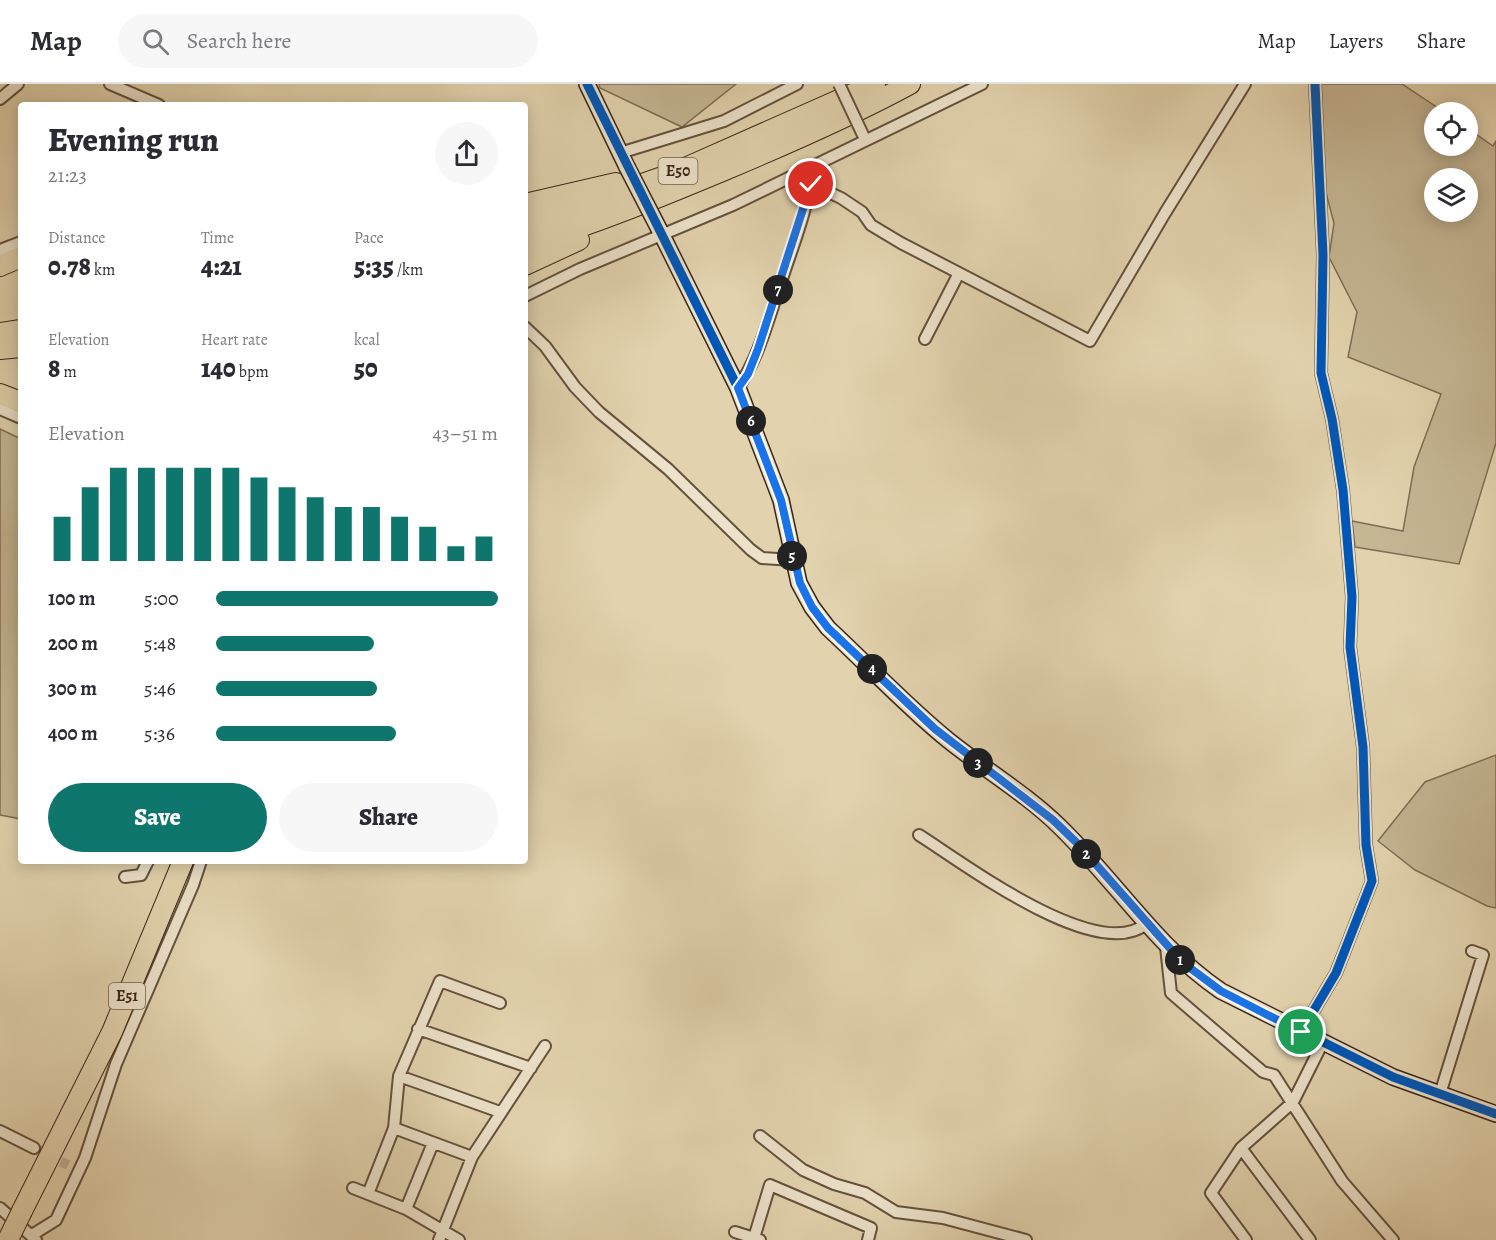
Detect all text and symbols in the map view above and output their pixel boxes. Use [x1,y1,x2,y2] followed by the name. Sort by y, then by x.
[118,14,538,68] search box
[30,22,82,60] text: Map
[139,25,172,58] icon: search
[187,26,291,56] text: Search here
[1257,27,1296,55] text: Map
[1329,27,1384,55] text: Layers
[1417,27,1466,55] text: Share
[1424,102,1478,222] map controls
[1424,102,1478,156] button: locate
[48,117,219,162] text: Evening run
[435,122,498,185] button: share
[658,158,698,184] road number: E50
[785,158,836,209] pin
[48,162,87,189] text: 21:23
[794,167,827,200] icon: check
[1424,168,1478,222] button: layers
[48,227,105,249] text: Distance
[201,227,234,249] text: Time
[354,227,384,249] text: Pace
[48,249,91,284] text: 0.78
[201,249,242,284] text: 4:21
[354,249,394,284] text: 5:35
[91,259,115,281] text: km
[394,259,423,281] text: /km
[763,275,793,305] pin: 7
[775,279,781,301] text: 7
[48,329,109,351] text: Elevation
[201,329,268,351] text: Heart rate
[354,329,380,351] text: kcal
[48,351,60,386] text: 8
[201,351,236,386] text: 140
[354,351,378,386] text: 50
[60,361,77,383] text: m
[236,361,269,383] text: bpm
[736,406,766,436] pin: 6
[747,410,755,432] text: 6
[48,420,125,447] text: Elevation
[432,420,498,447] text: 43–51 m
[777,541,807,571] pin: 5
[789,545,795,567] text: 5
[48,585,96,612] text: 100 m
[144,585,179,612] text: 5:00
[48,630,98,657] text: 200 m
[144,630,176,657] text: 5:48
[857,654,887,684] pin: 4
[868,658,876,680] text: 4
[48,675,97,702] text: 300 m
[144,675,176,702] text: 5:46
[48,720,98,747] text: 400 m
[144,720,175,747] text: 5:36
[963,748,993,778] pin: 3
[975,752,981,774] text: 3
[48,783,267,852] button: Save
[279,783,498,852] button: Share
[1071,839,1101,869] pin: 2
[1082,843,1090,865] text: 2
[1165,945,1195,975] pin: 1
[1177,949,1183,971] text: 1
[109,983,145,1009] road number: E51
[1275,1006,1326,1057] pin
[1284,1015,1317,1048] icon: arrive

